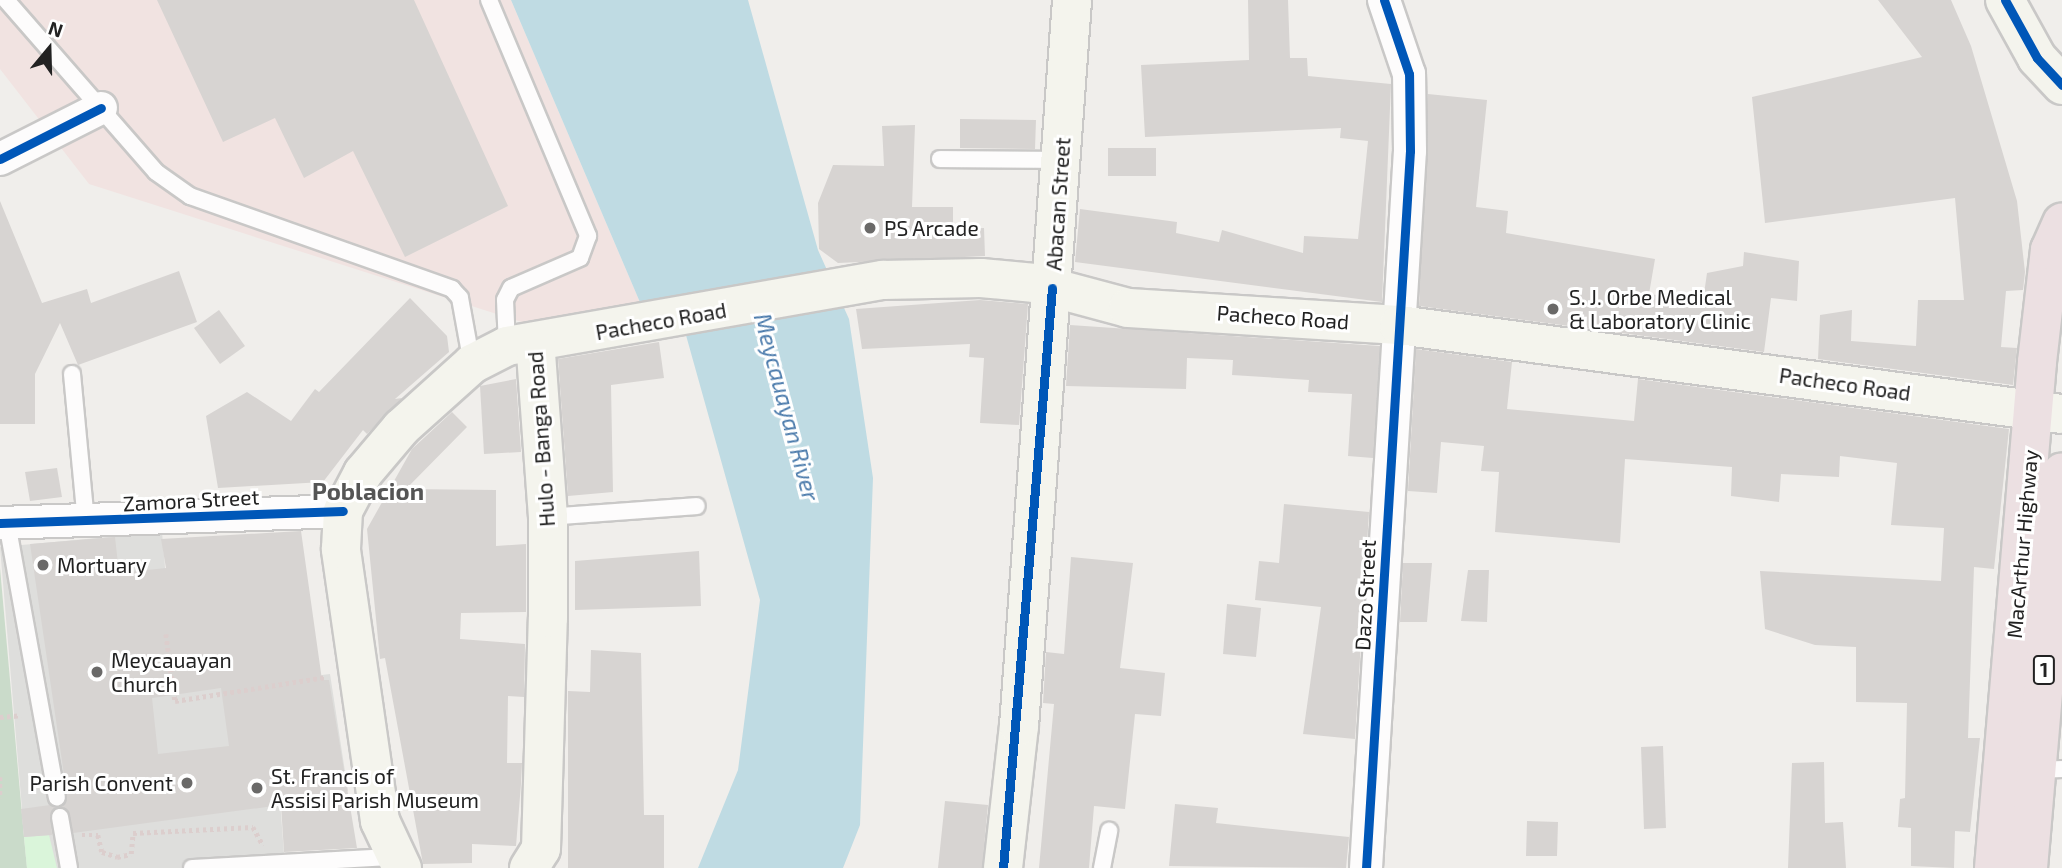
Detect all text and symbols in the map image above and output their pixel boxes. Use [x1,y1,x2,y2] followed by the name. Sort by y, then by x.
[14,14,84,84] north arrow
[46,16,66,42] text: N
[1041,136,1075,272] street label: Abacan Street
[884,215,979,241] place label: PS Arcade
[862,220,878,236] marker: PS Arcade
[1569,284,1751,334] place label: S. J. Orbe Medical & Laboratory Clinic
[593,297,729,345] street label: Pacheco Road
[1543,299,1563,319] marker: S. J. Orbe Medical & Laboratory Clinic
[1216,300,1350,334] street label: Pacheco Road
[749,310,825,504] water label: Meycauayan River
[522,350,560,528] street label: Hulo - Banga Road
[1778,362,1912,406] street label: Pacheco Road
[2001,448,2043,640] street label: MacArthur Highway
[312,477,424,505] district label: Poblacion
[122,484,260,516] street label: Zamora Street
[1350,539,1380,651] street label: Dazo Street
[57,552,147,578] place label: Mortuary
[35,557,51,573] marker: Mortuary
[111,647,232,697] place label: Meycauayan Church
[2032,654,2056,685] road number: 1
[89,664,105,680] marker: Meycauayan Church
[271,763,479,813] place label: St. Francis of Assisi Parish Museum
[29,770,173,796] place label: Parish Convent
[179,775,195,791] marker: Parish Convent
[249,780,265,796] marker: St. Francis of Assisi Parish Museum

